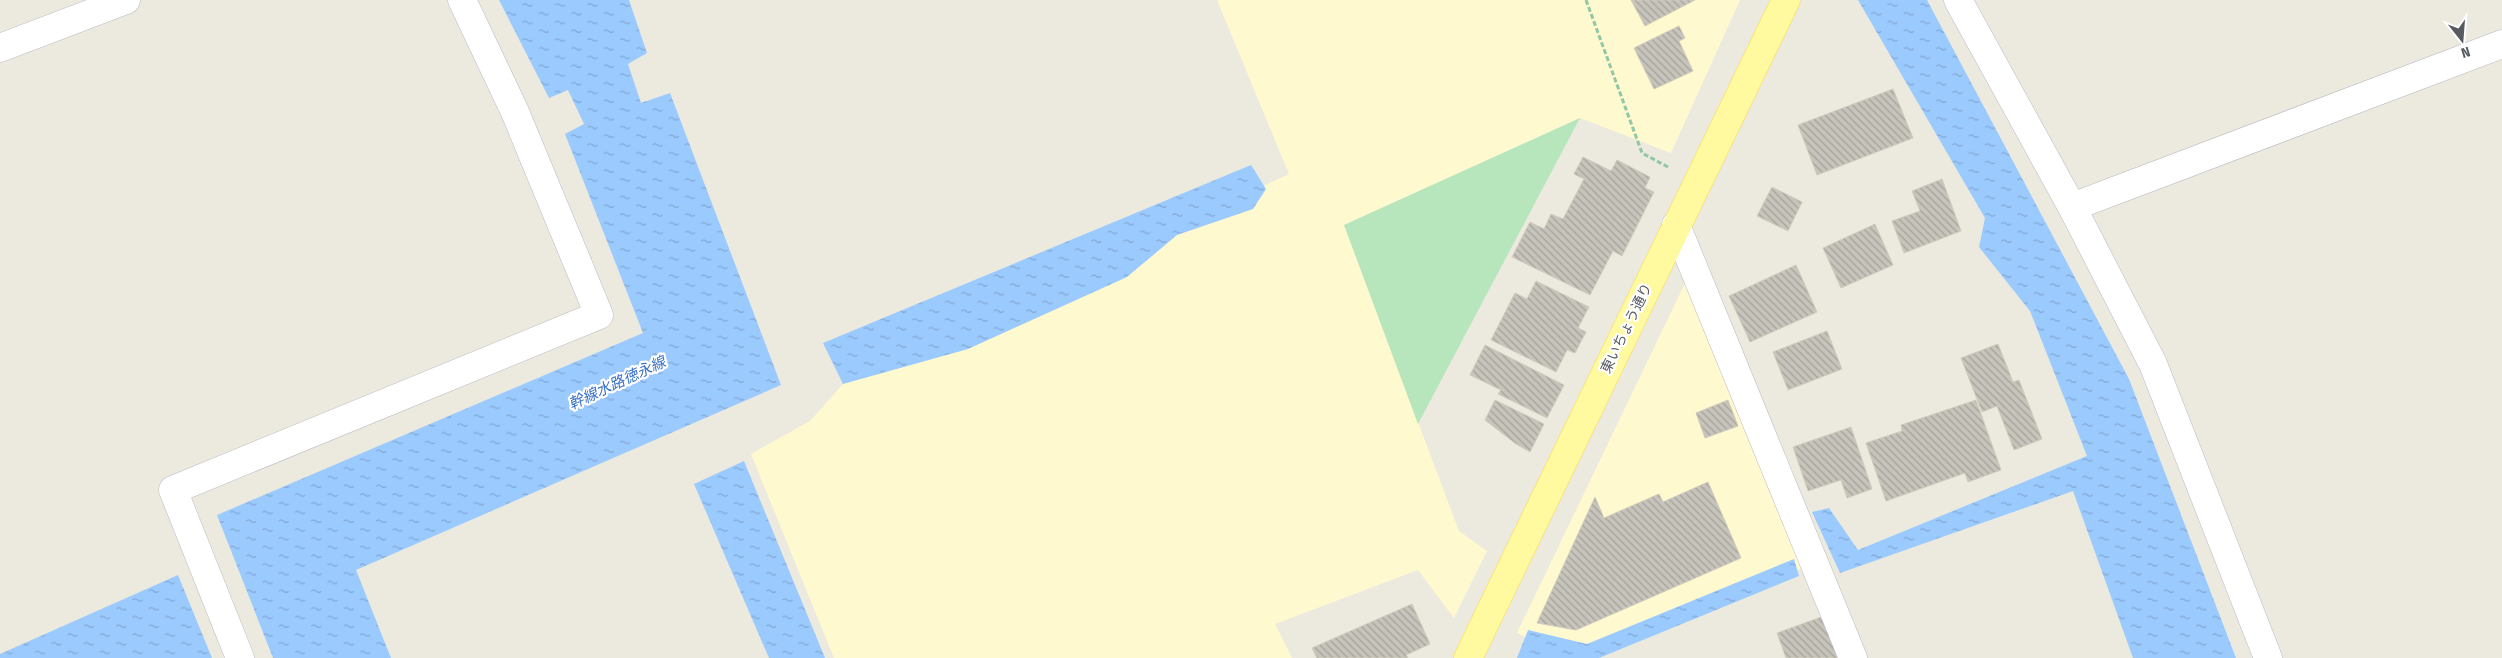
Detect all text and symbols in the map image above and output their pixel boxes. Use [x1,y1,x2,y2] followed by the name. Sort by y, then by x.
[2437,15,2487,65] north arrow
[2459,43,2472,61] text: N
[1597,280,1656,376] street label: 東いちょう通り
[566,352,670,413] water label: 幹線水路徳永線

